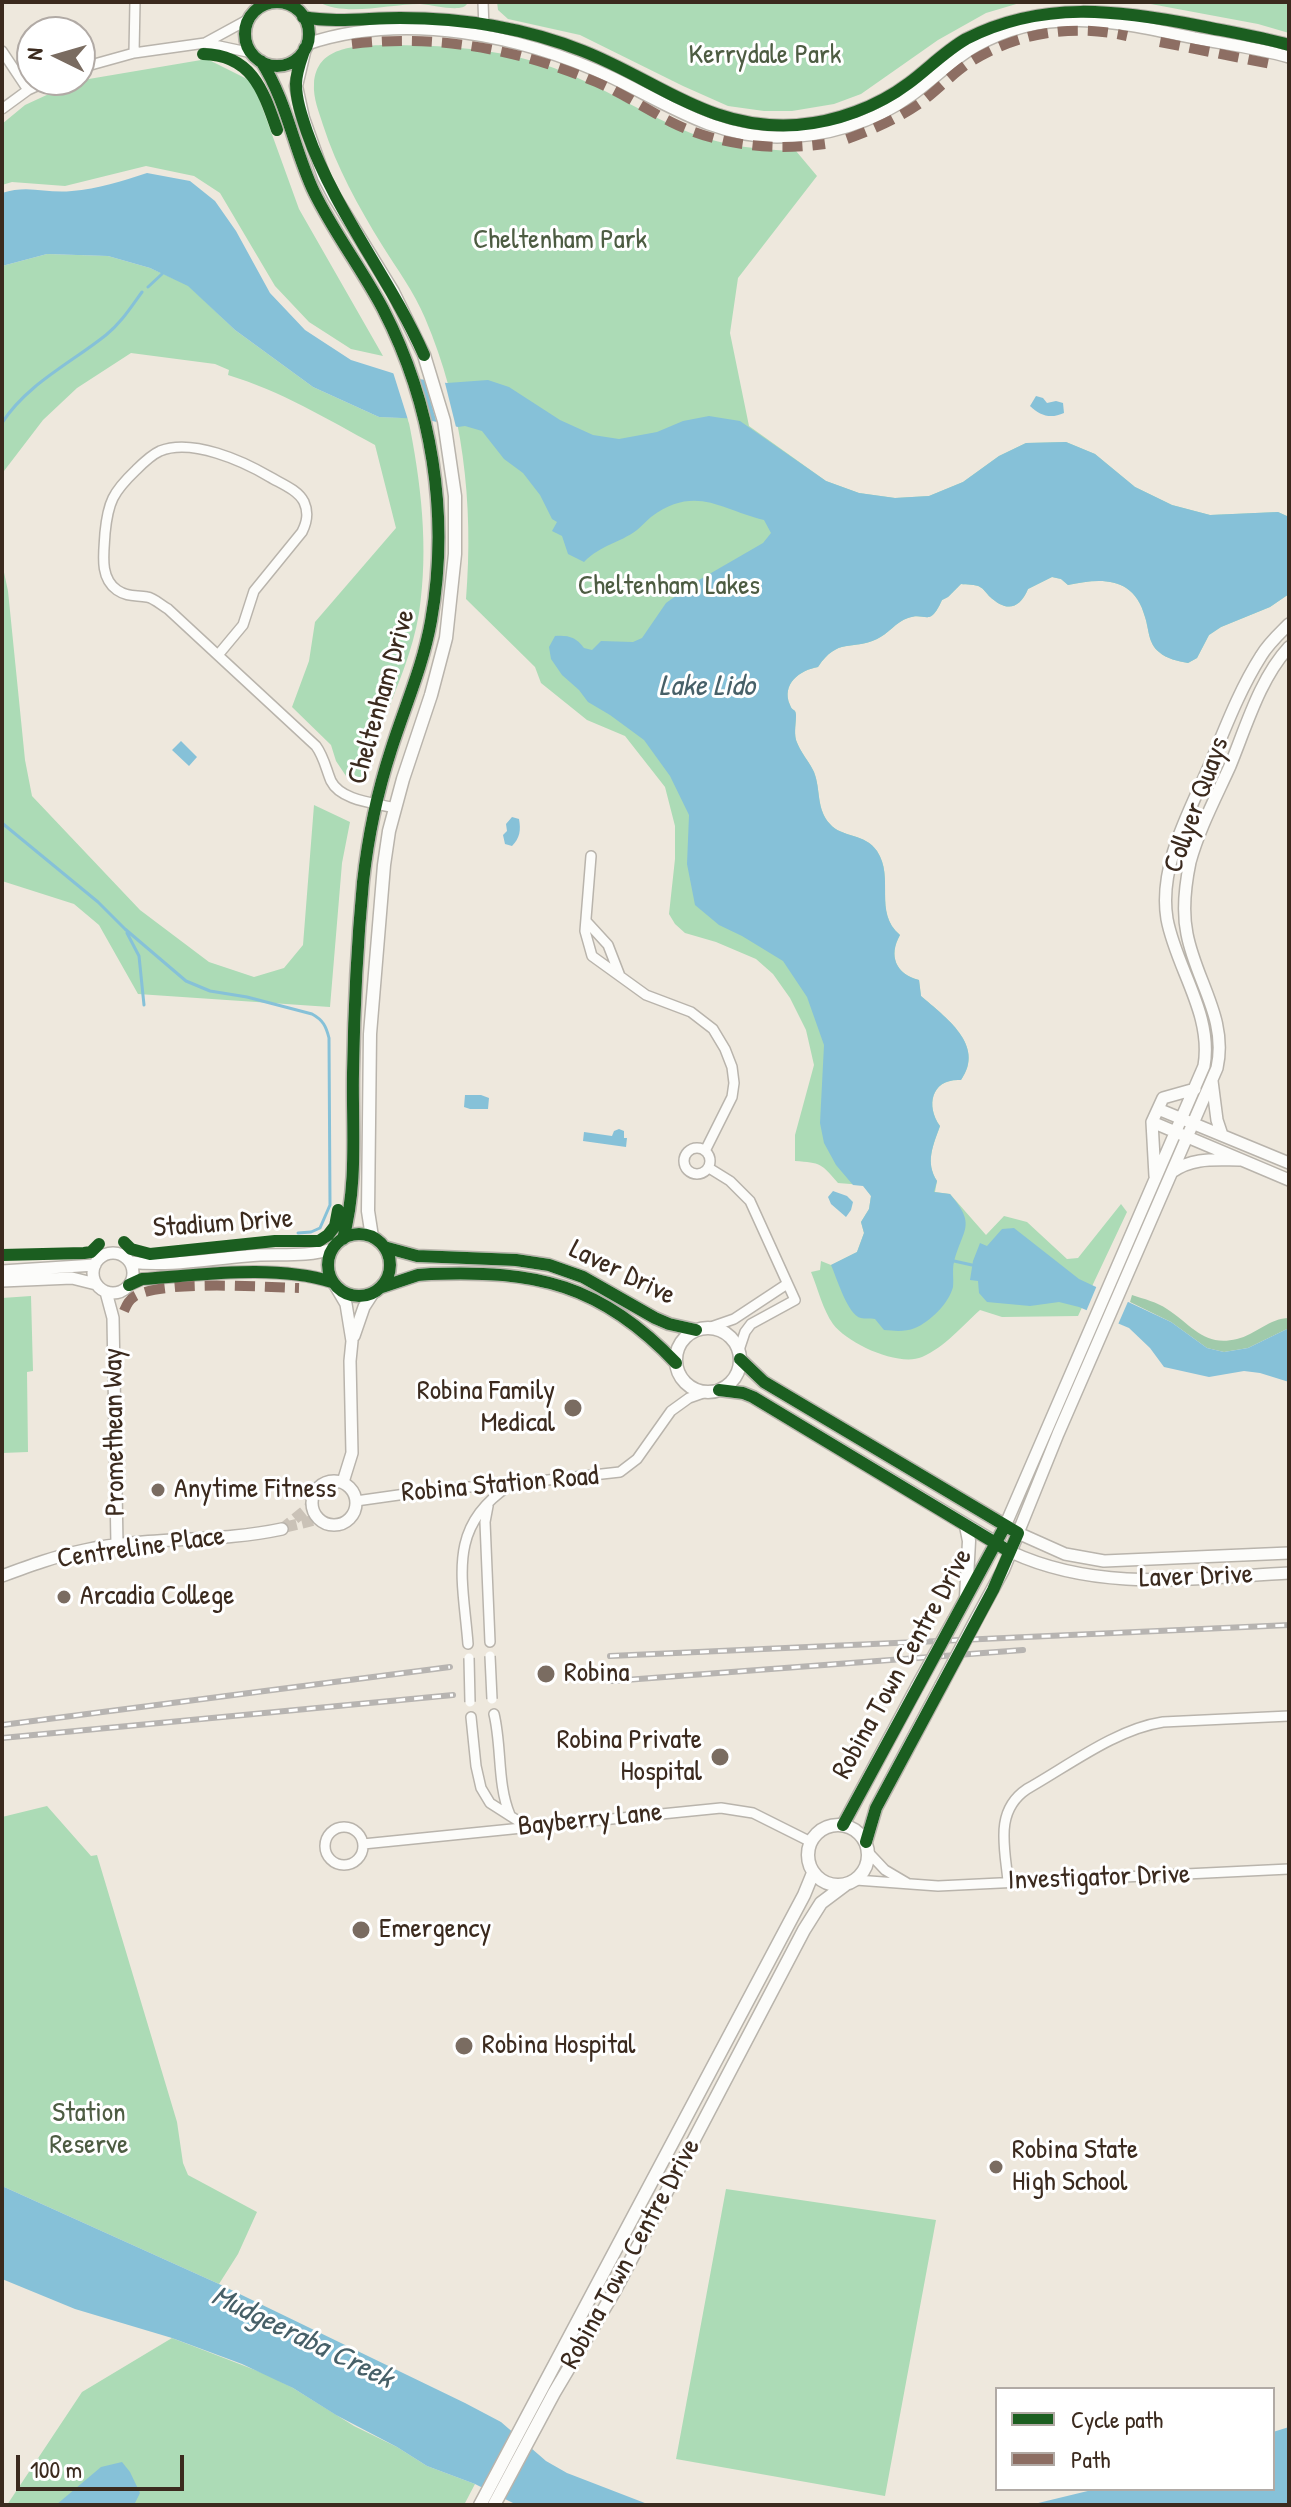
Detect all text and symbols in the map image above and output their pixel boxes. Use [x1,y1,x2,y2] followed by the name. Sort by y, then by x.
[16,16,96,96] north arrow
[689,39,841,73] park label: Kerrydale Park
[19,47,50,61] text: N
[473,224,647,258] park label: Cheltenham Park
[578,570,760,604] park label: Cheltenham Lakes
[341,606,423,788] street label: Cheltenham Drive
[659,669,755,705] water label: Lake Lido
[1157,733,1237,877] street label: Collyer Quays
[152,1202,294,1246] street label: Stadium Drive
[564,1233,680,1313] street label: Laver Drive
[97,1348,133,1516] street label: Promethean Way
[417,1375,555,1441] place label: Robina Family Medical
[562,1397,584,1419] marker: Robina Family Medical
[400,1460,600,1510] street label: Robina Station Road
[174,1473,336,1507] place label: Anytime Fitness
[149,1481,167,1499] marker: Anytime Fitness
[55,1520,227,1576] street label: Centreline Place
[826,1543,980,1785] street label: Robina Town Centre Drive
[1139,1558,1253,1596] street label: Laver Drive
[80,1580,234,1614] place label: Arcadia College
[55,1588,73,1606] marker: Arcadia College
[564,1657,629,1691] place label: Robina
[535,1663,557,1685] marker: Robina
[557,1724,702,1790] place label: Robina Private Hospital
[709,1746,731,1768] marker: Robina Private Hospital
[516,1796,664,1844] street label: Bayberry Lane
[1007,1858,1191,1898] street label: Investigator Drive
[379,1913,491,1947] place label: Emergency
[350,1919,372,1941] marker: Emergency
[482,2029,635,2063] place label: Robina Hospital
[453,2035,475,2057] marker: Robina Hospital
[50,2097,128,2163] park label: Station Reserve
[554,2133,708,2375] street label: Robina Town Centre Drive
[1012,2134,1138,2200] place label: Robina State High School
[987,2158,1005,2176] marker: Robina State High School
[205,2279,399,2397] water label: Mudgeeraba Creek
[995,2387,1275,2491] legend
[1071,2403,1163,2435] text: Cycle path
[20,2439,188,2489] scale bar
[1071,2443,1110,2475] text: Path
[30,2453,82,2485] text: 100 m

